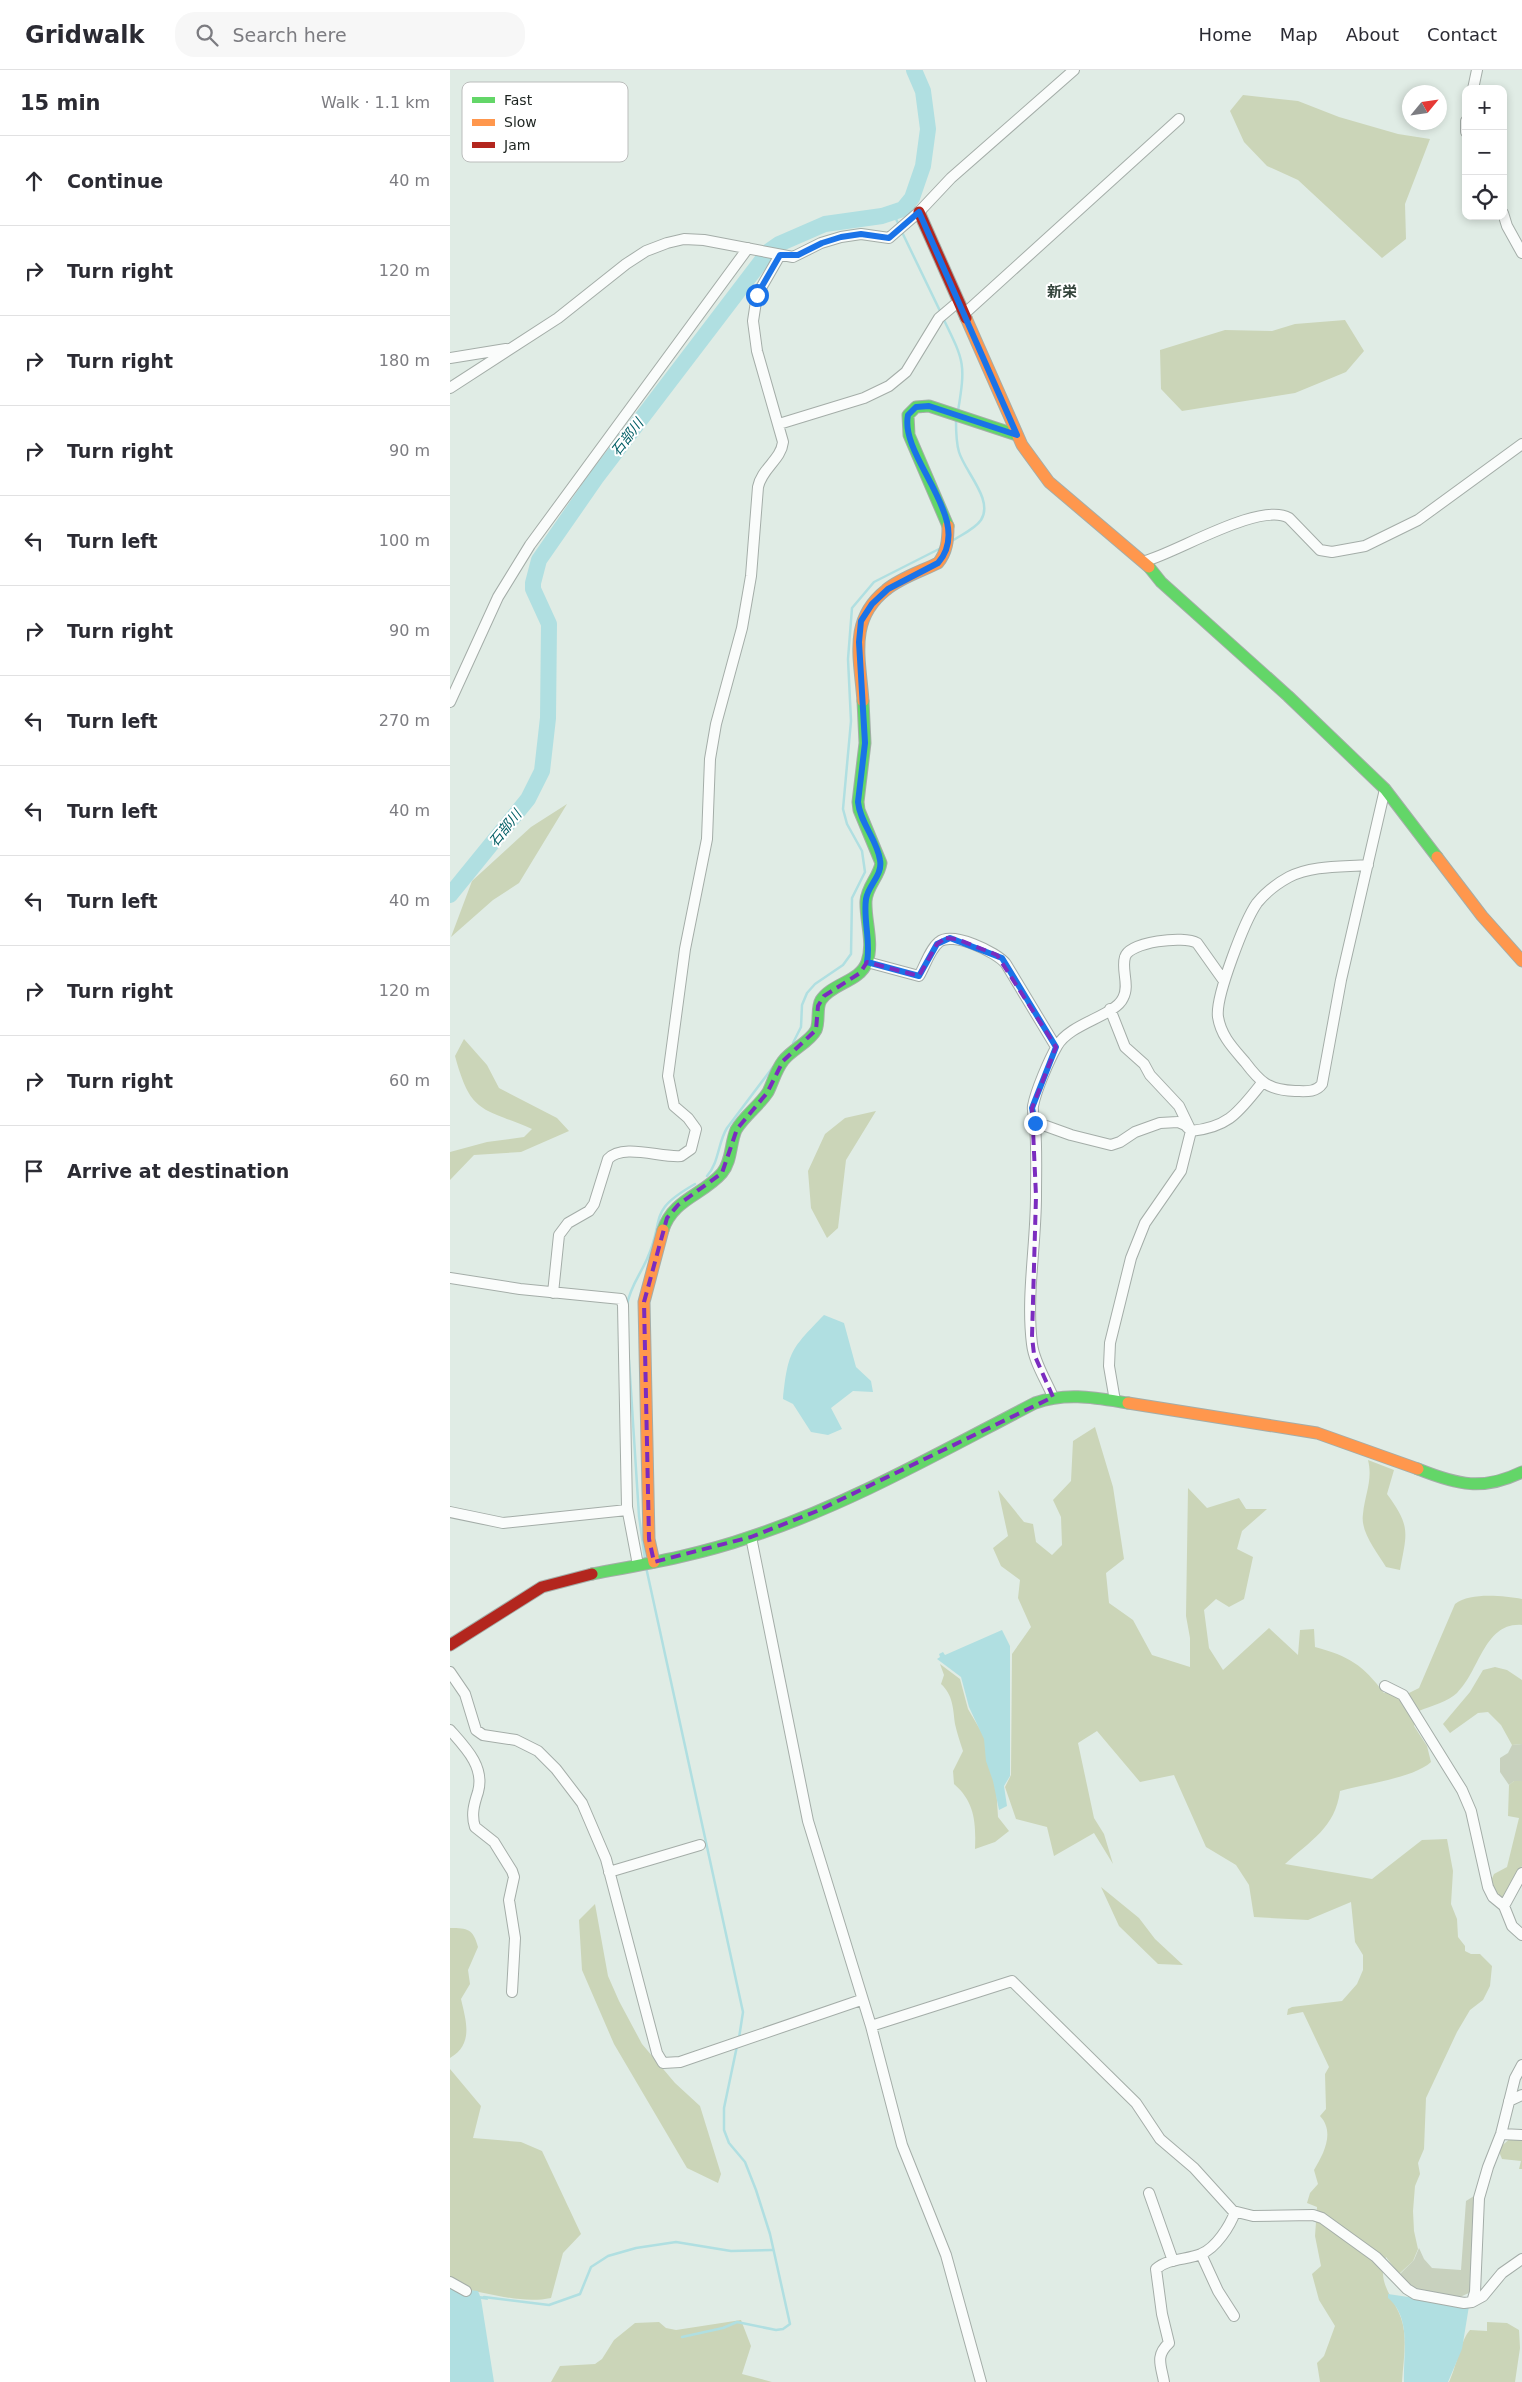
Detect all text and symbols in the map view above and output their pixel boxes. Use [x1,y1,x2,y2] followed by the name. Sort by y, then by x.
[175,12,525,57] search box
[25,21,145,49] text: Gridwalk
[193,21,221,49] icon: search
[233,24,347,46] text: Search here
[1199,24,1252,45] text: Home
[1280,24,1318,45] text: Map
[1346,24,1399,45] text: About
[1427,24,1497,45] text: Contact
[462,82,628,162] legend
[1402,85,1447,130] north arrow
[1462,85,1507,220] map controls
[1462,85,1507,130] button: +
[20,91,101,115] text: 15 min
[504,92,533,108] text: Fast
[321,93,430,112] text: Walk · 1.1 km
[504,114,537,130] text: Slow
[1462,130,1507,175] button: −
[503,137,530,153] text: Jam
[20,167,48,195] icon: ahead
[67,170,163,192] text: Continue
[389,171,430,190] text: 40 m
[1462,175,1507,220] button: locate
[20,257,48,285] icon: right
[67,260,173,282] text: Turn right
[379,261,430,280] text: 120 m
[1047,283,1077,301] district label: 新栄
[746,284,769,307] route start
[20,347,48,375] icon: right
[67,350,173,372] text: Turn right
[379,351,430,370] text: 180 m
[608,414,647,458] water label: 石部川
[20,437,48,465] icon: right
[67,440,173,462] text: Turn right
[389,441,430,460] text: 90 m
[20,527,48,555] icon: left
[67,530,158,552] text: Turn left
[379,531,430,550] text: 100 m
[20,617,48,645] icon: right
[67,620,173,642] text: Turn right
[389,621,430,640] text: 90 m
[20,707,48,735] icon: left
[67,710,158,732] text: Turn left
[379,711,430,730] text: 270 m
[20,797,48,825] icon: left
[67,800,158,822] text: Turn left
[389,801,430,820] text: 40 m
[486,805,526,849] water label: 石部川
[20,887,48,915] icon: left
[67,890,158,912] text: Turn left
[389,891,430,910] text: 40 m
[20,977,48,1005] icon: right
[67,980,173,1002] text: Turn right
[379,981,430,1000] text: 120 m
[20,1067,48,1095] icon: right
[67,1070,173,1092] text: Turn right
[389,1071,430,1090] text: 60 m
[1024,1112,1047,1135] route end
[20,1157,48,1185] icon: arrive
[67,1160,289,1182] text: Arrive at destination

